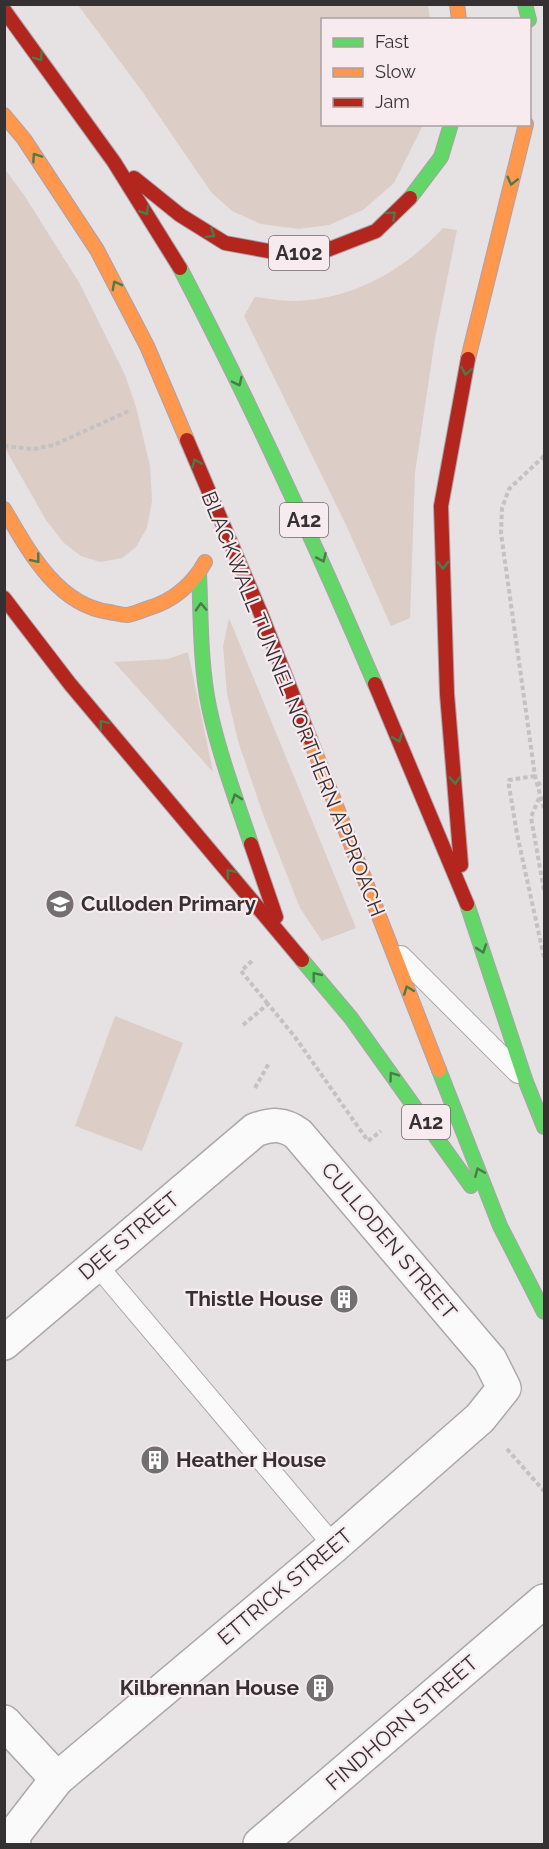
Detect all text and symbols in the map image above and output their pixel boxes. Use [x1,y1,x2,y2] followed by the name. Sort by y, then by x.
[321,18,531,126] legend
[375,31,409,52] text: Fast
[32,51,43,62] one-way arrow
[375,61,416,82] text: Slow
[375,91,410,112] text: Jam
[32,153,43,164] one-way arrow
[506,176,519,186] one-way arrow
[137,205,149,215] one-way arrow
[386,211,396,222] one-way arrow
[205,227,215,239] one-way arrow
[269,236,329,270] road number: A102
[111,281,123,292] one-way arrow
[460,366,473,376] one-way arrow
[230,376,242,387] one-way arrow
[191,458,203,469] one-way arrow
[196,488,391,920] street label: BLACKWALL TUNNEL NORTHERN APPROACH
[280,503,328,537] road number: A12
[28,552,39,563] one-way arrow
[314,552,326,563] one-way arrow
[436,560,449,569] one-way arrow
[194,603,207,612] one-way arrow
[100,720,111,731] one-way arrow
[391,731,403,742] one-way arrow
[448,776,461,785] one-way arrow
[230,793,243,804] one-way arrow
[226,869,237,880] one-way arrow
[44,888,76,920] school or university icon: Culloden Primary
[81,891,257,916] place label: Culloden Primary
[475,943,488,954] one-way arrow
[313,972,324,983] one-way arrow
[403,985,415,996] one-way arrow
[389,1072,400,1083] one-way arrow
[402,1105,450,1139] road number: A12
[317,1157,462,1324] street label: CULLODEN STREET
[474,1167,486,1178] one-way arrow
[73,1186,184,1285] street label: DEE STREET
[328,1283,360,1315] building icon: Thistle House
[185,1286,323,1311] place label: Thistle House
[139,1444,171,1476] building icon: Heather House
[176,1447,327,1472] place label: Heather House
[212,1523,357,1650] street label: ETTRICK STREET
[321,1650,483,1795] street label: FINDHORN STREET
[304,1672,336,1704] building icon: Kilbrennan House
[120,1675,299,1700] place label: Kilbrennan House

